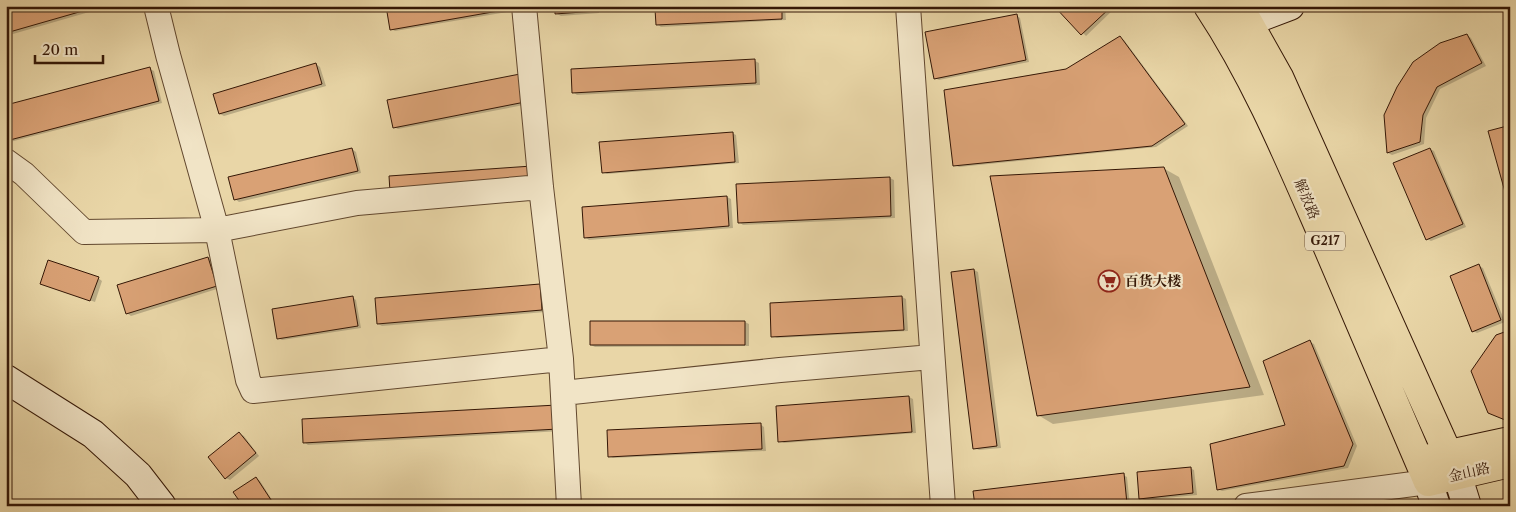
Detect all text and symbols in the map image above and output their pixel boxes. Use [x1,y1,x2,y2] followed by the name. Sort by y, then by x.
[35,32,102,64] scale bar
[42,40,78,59] text: 20 m
[1291,176,1323,222] street label: 解放路
[1305,232,1345,250] road number: G217
[1097,269,1121,293] supermarket icon: 百货大楼
[1125,272,1181,290] place label: 百货大楼
[1447,459,1491,485] street label: 金山路

